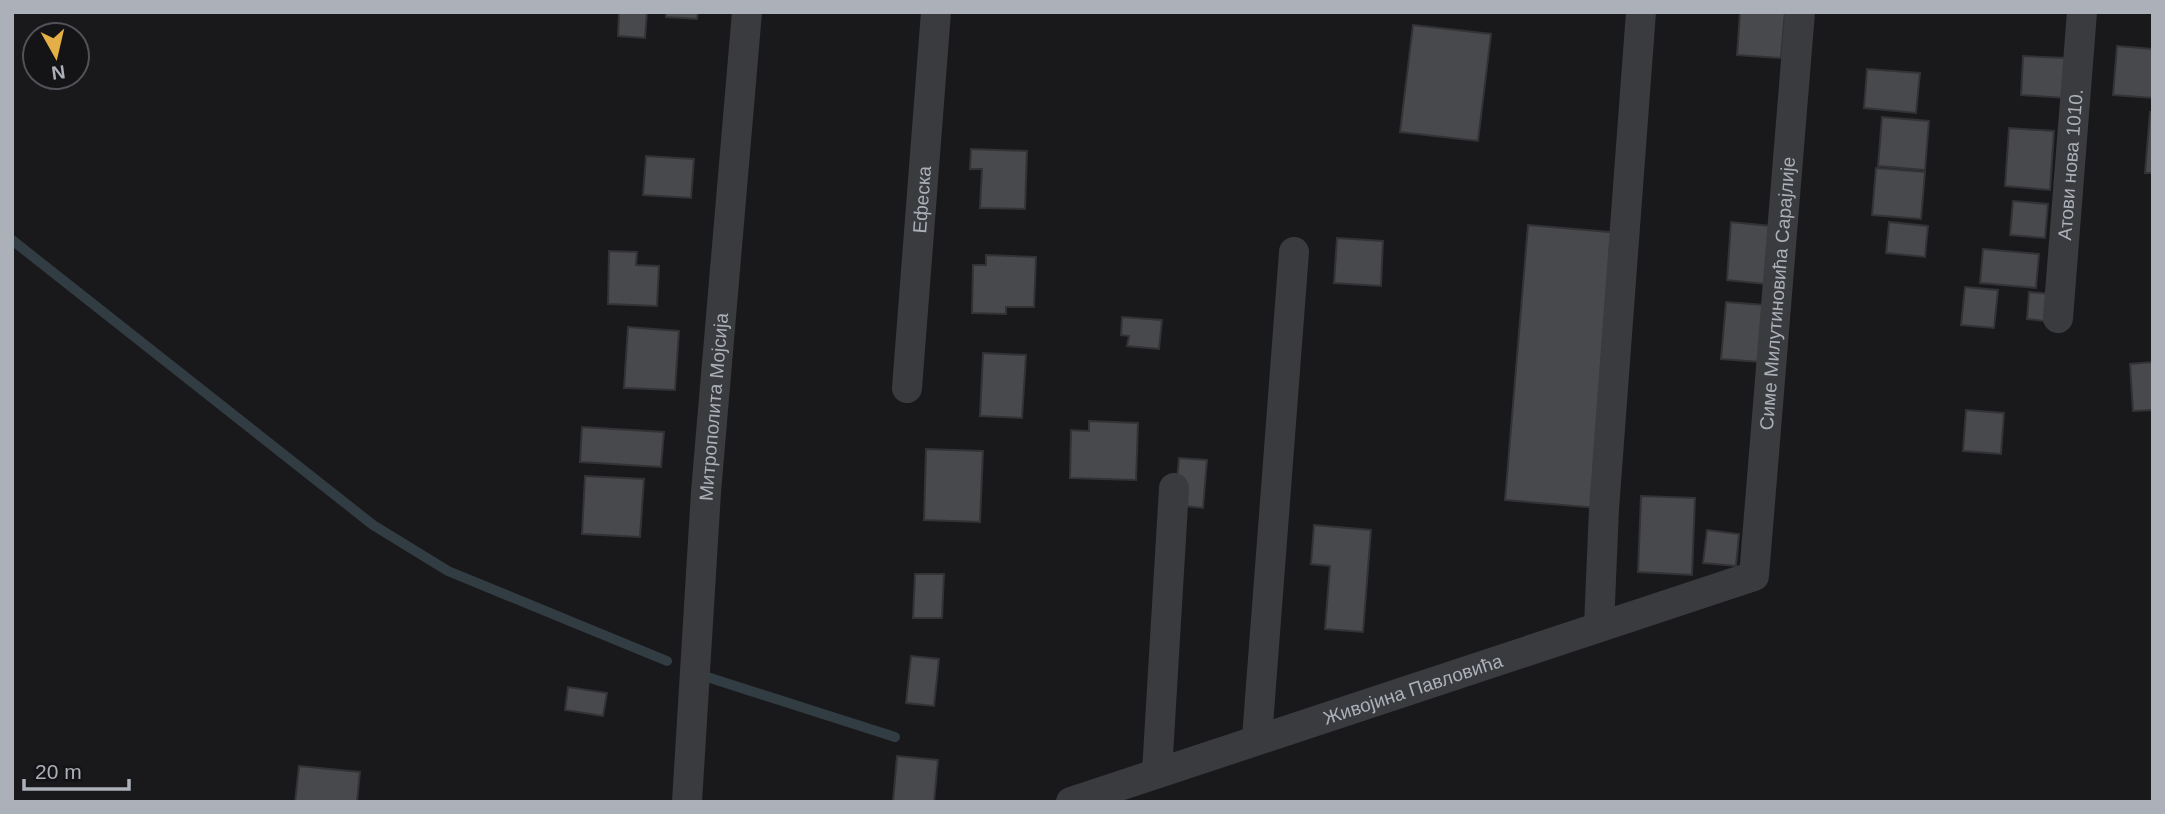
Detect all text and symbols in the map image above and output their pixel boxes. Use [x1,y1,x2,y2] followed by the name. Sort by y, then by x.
[21,21,91,91] north arrow
[50,61,67,84] text: N
[2054,88,2087,241] street label: Атови нова 1010.
[1756,156,1799,431] street label: Симе Милутиновића Сарајлије
[909,165,935,234] street label: Ефеска
[695,312,732,502] street label: Митрополита Мојсија
[1321,650,1506,729] street label: Живојина Павловића
[24,748,130,792] scale bar
[35,760,82,783] text: 20 m

